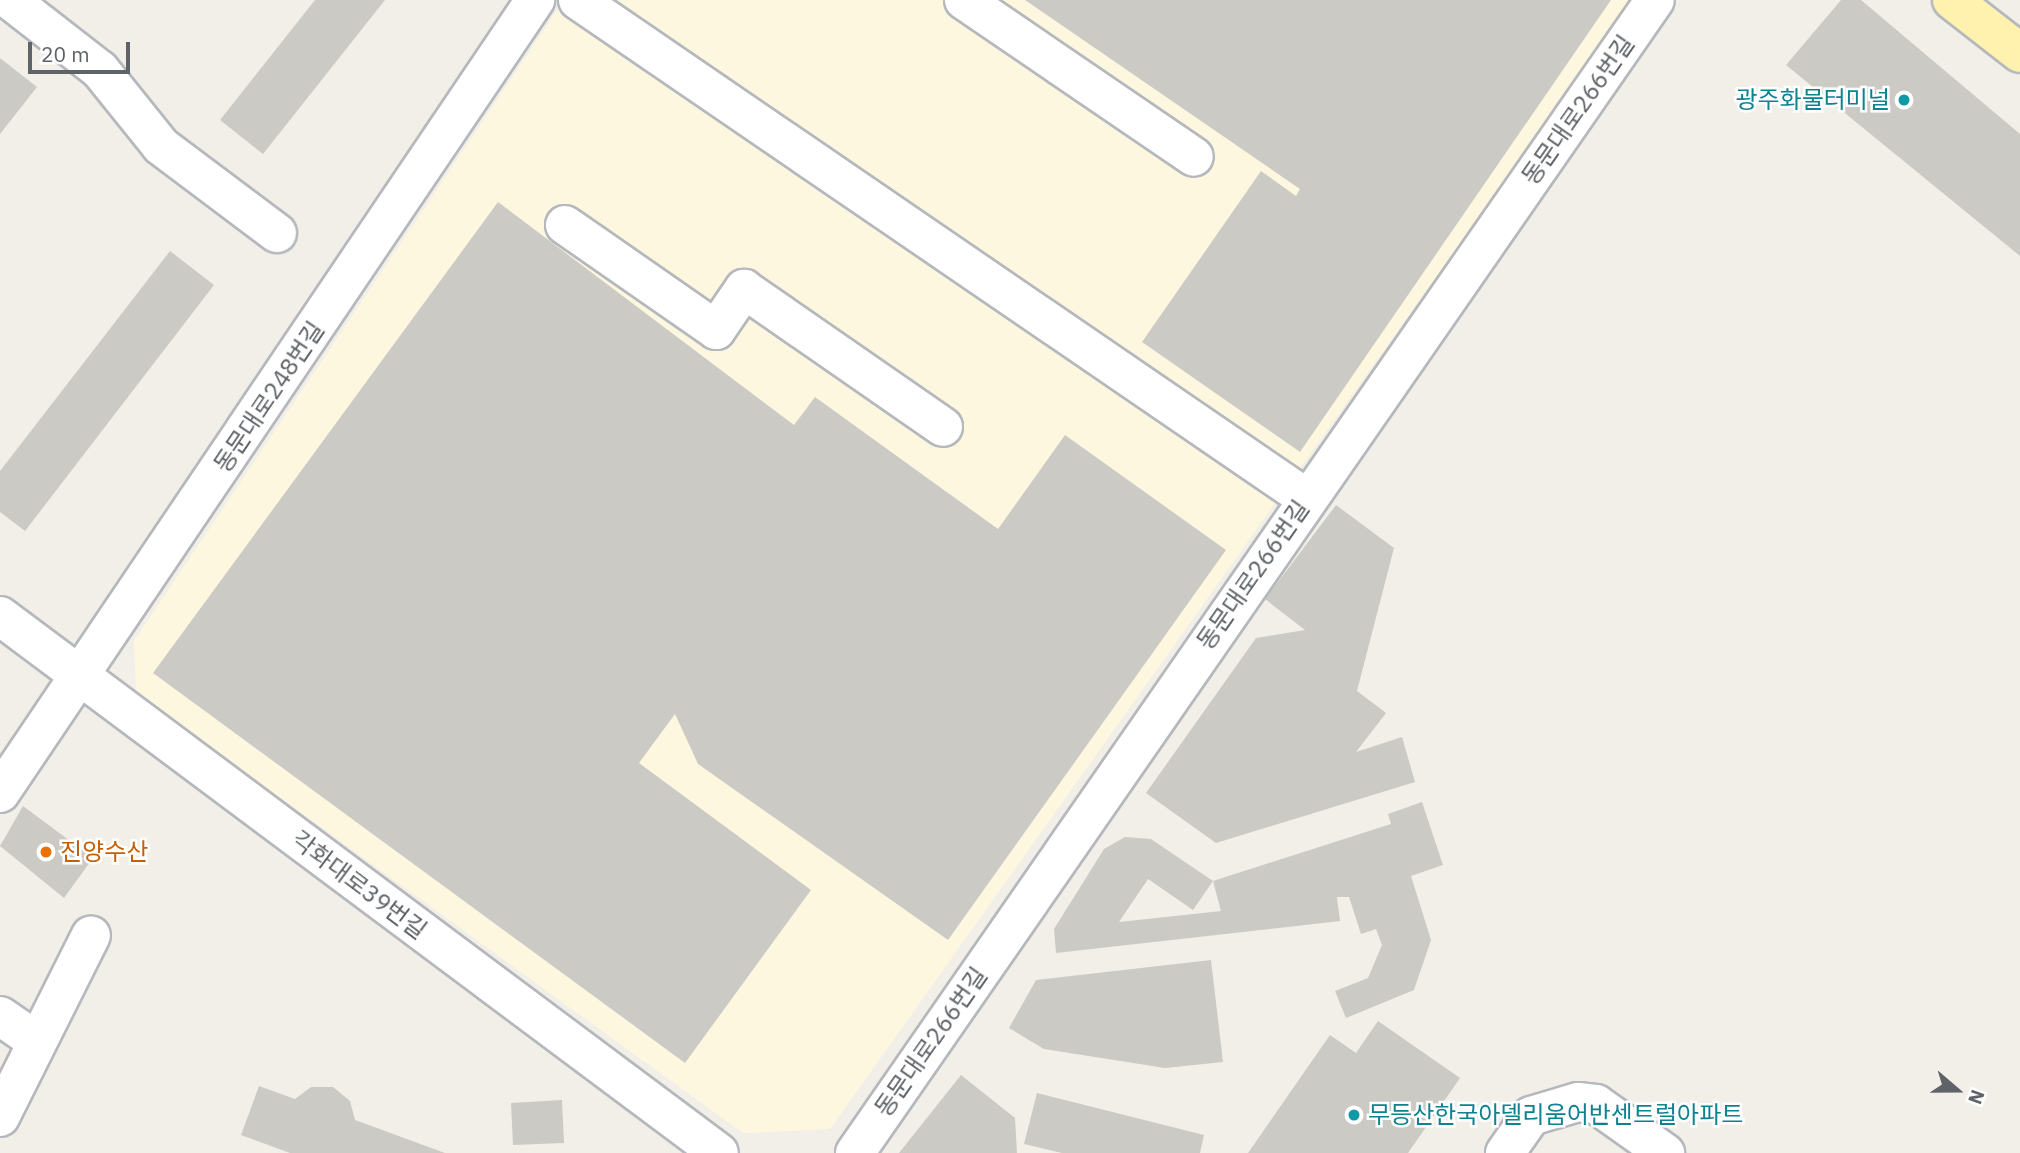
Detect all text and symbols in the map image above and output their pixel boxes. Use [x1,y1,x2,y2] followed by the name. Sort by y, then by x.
[32,28,133,72] scale bar
[1516,30,1640,190] street label: 동문대로266번길
[41,40,90,68] text: 20 m
[1735,86,1890,114] place label: 광주화물터미널
[1896,92,1912,108] marker: 광주화물터미널
[208,316,330,478] street label: 동문대로248번길
[1191,495,1315,655] street label: 동문대로266번길
[286,825,432,945] street label: 각화대로39번길
[60,838,148,866] place label: 진양수산
[38,844,54,860] marker: 진양수산
[869,962,993,1122] street label: 동문대로266번길
[1922,1055,1992,1125] north arrow
[1963,1087,1990,1108] text: N
[1368,1101,1743,1129] place label: 무등산한국아델리움어반센트럴아파트
[1346,1107,1362,1123] marker: 무등산한국아델리움어반센트럴아파트

